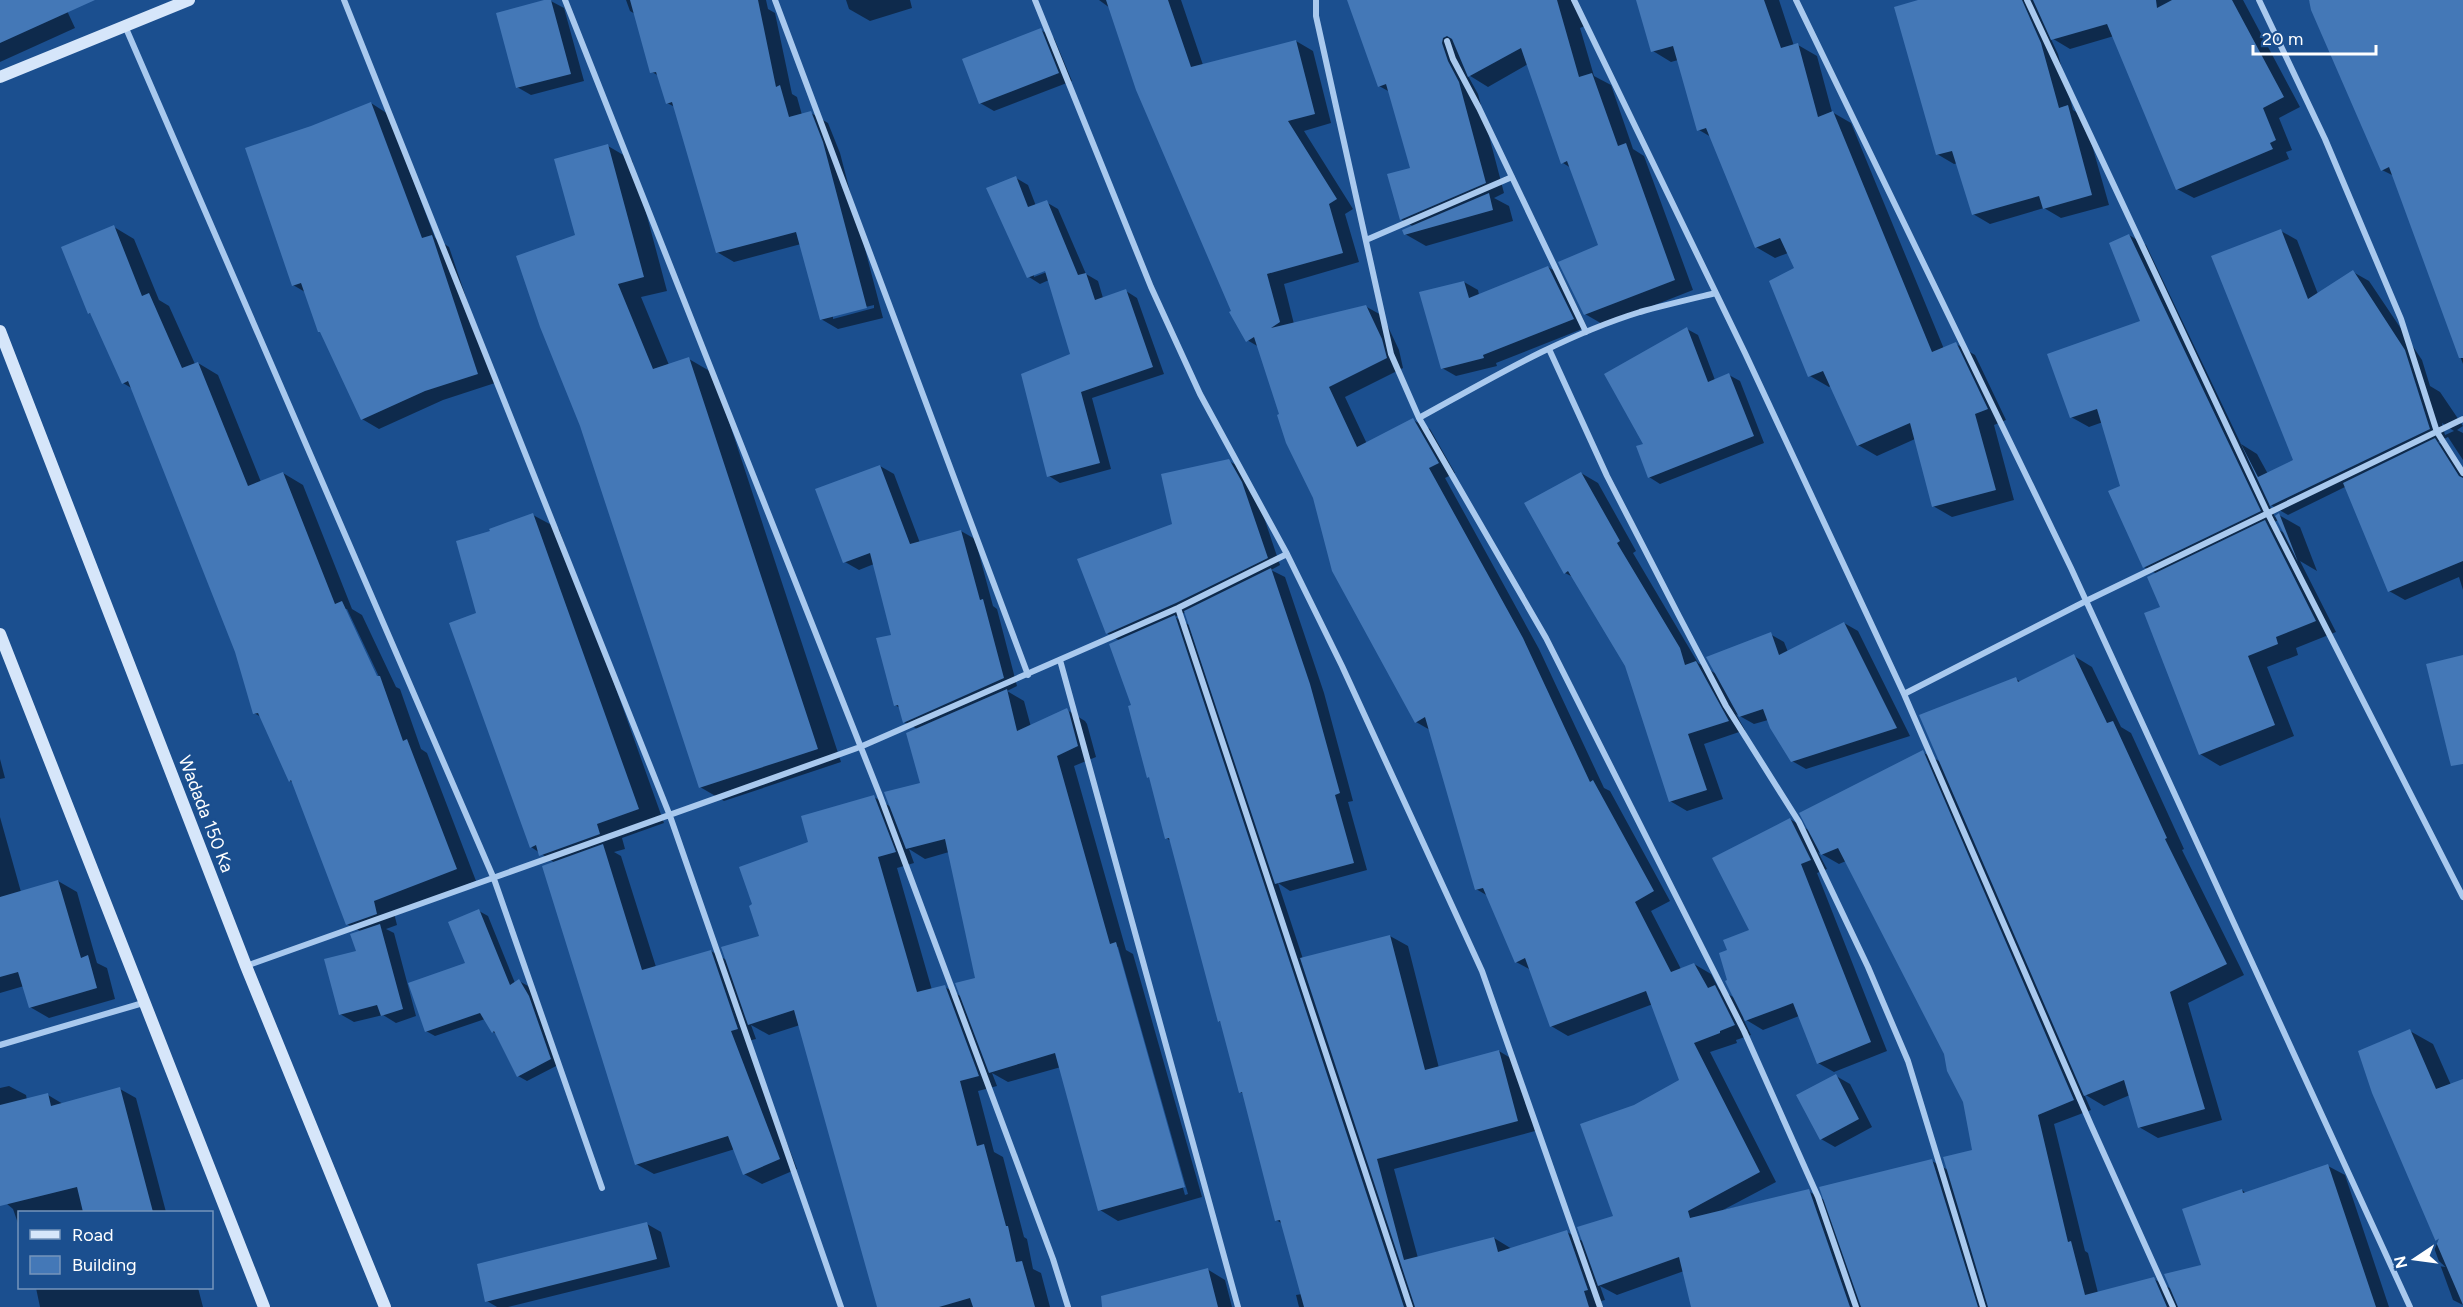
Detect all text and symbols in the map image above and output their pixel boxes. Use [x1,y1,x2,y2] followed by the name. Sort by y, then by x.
[2253,18,2376,56] scale bar
[2262,28,2303,50] text: 20 m
[174,752,238,876] street label: Wadada 150 Ka
[18,1211,213,1289] legend
[72,1224,113,1246] text: Road
[2385,1229,2445,1289] north arrow
[72,1254,137,1276] text: Building
[2390,1254,2412,1270] text: N

